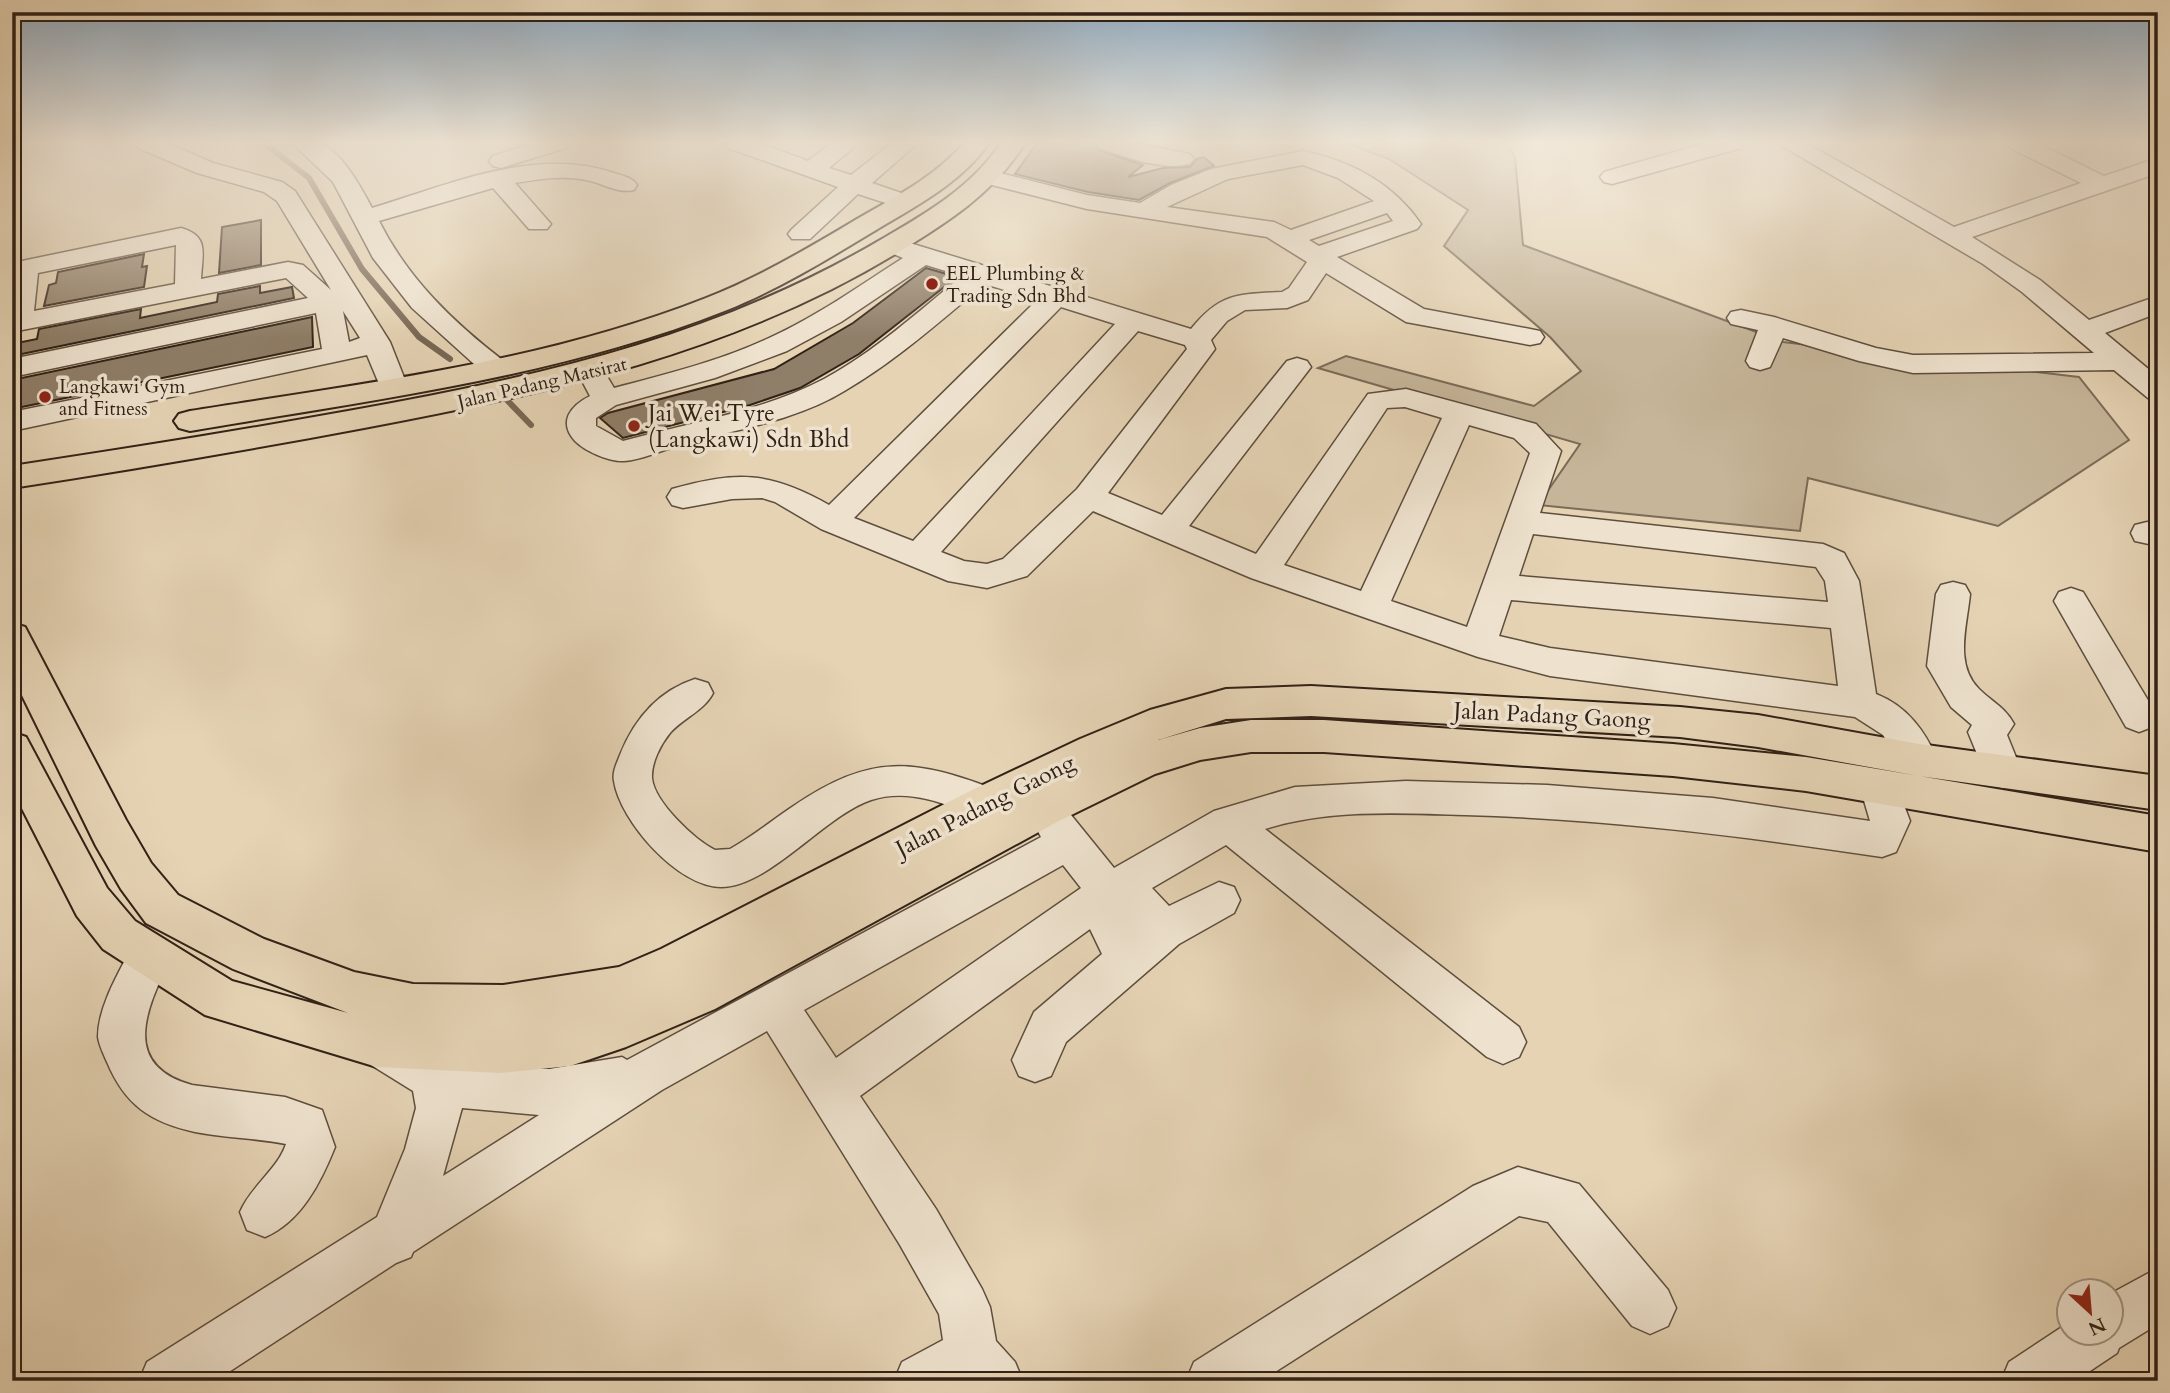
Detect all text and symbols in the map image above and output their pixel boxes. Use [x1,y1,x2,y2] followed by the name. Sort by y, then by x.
[946,261,1086,309] place label: EEL Plumbing & Trading Sdn Bhd
[924,276,940,292] marker: EEL Plumbing & Trading Sdn Bhd
[452,351,629,416] street label: Jalan Padang Matsirat
[59,374,186,422] place label: Langkawi Gym and Fitness
[37,389,53,405] marker: Langkawi Gym and Fitness
[645,398,850,455] place label: Jai Wei Tyre (Langkawi) Sdn Bhd
[626,418,642,434] marker: Jai Wei Tyre (Langkawi) Sdn Bhd
[1450,695,1651,736] street label: Jalan Padang Gaong
[888,747,1080,865] street label: Jalan Padang Gaong
[2054,1278,2124,1348] north arrow
[2083,1311,2110,1342] text: N

